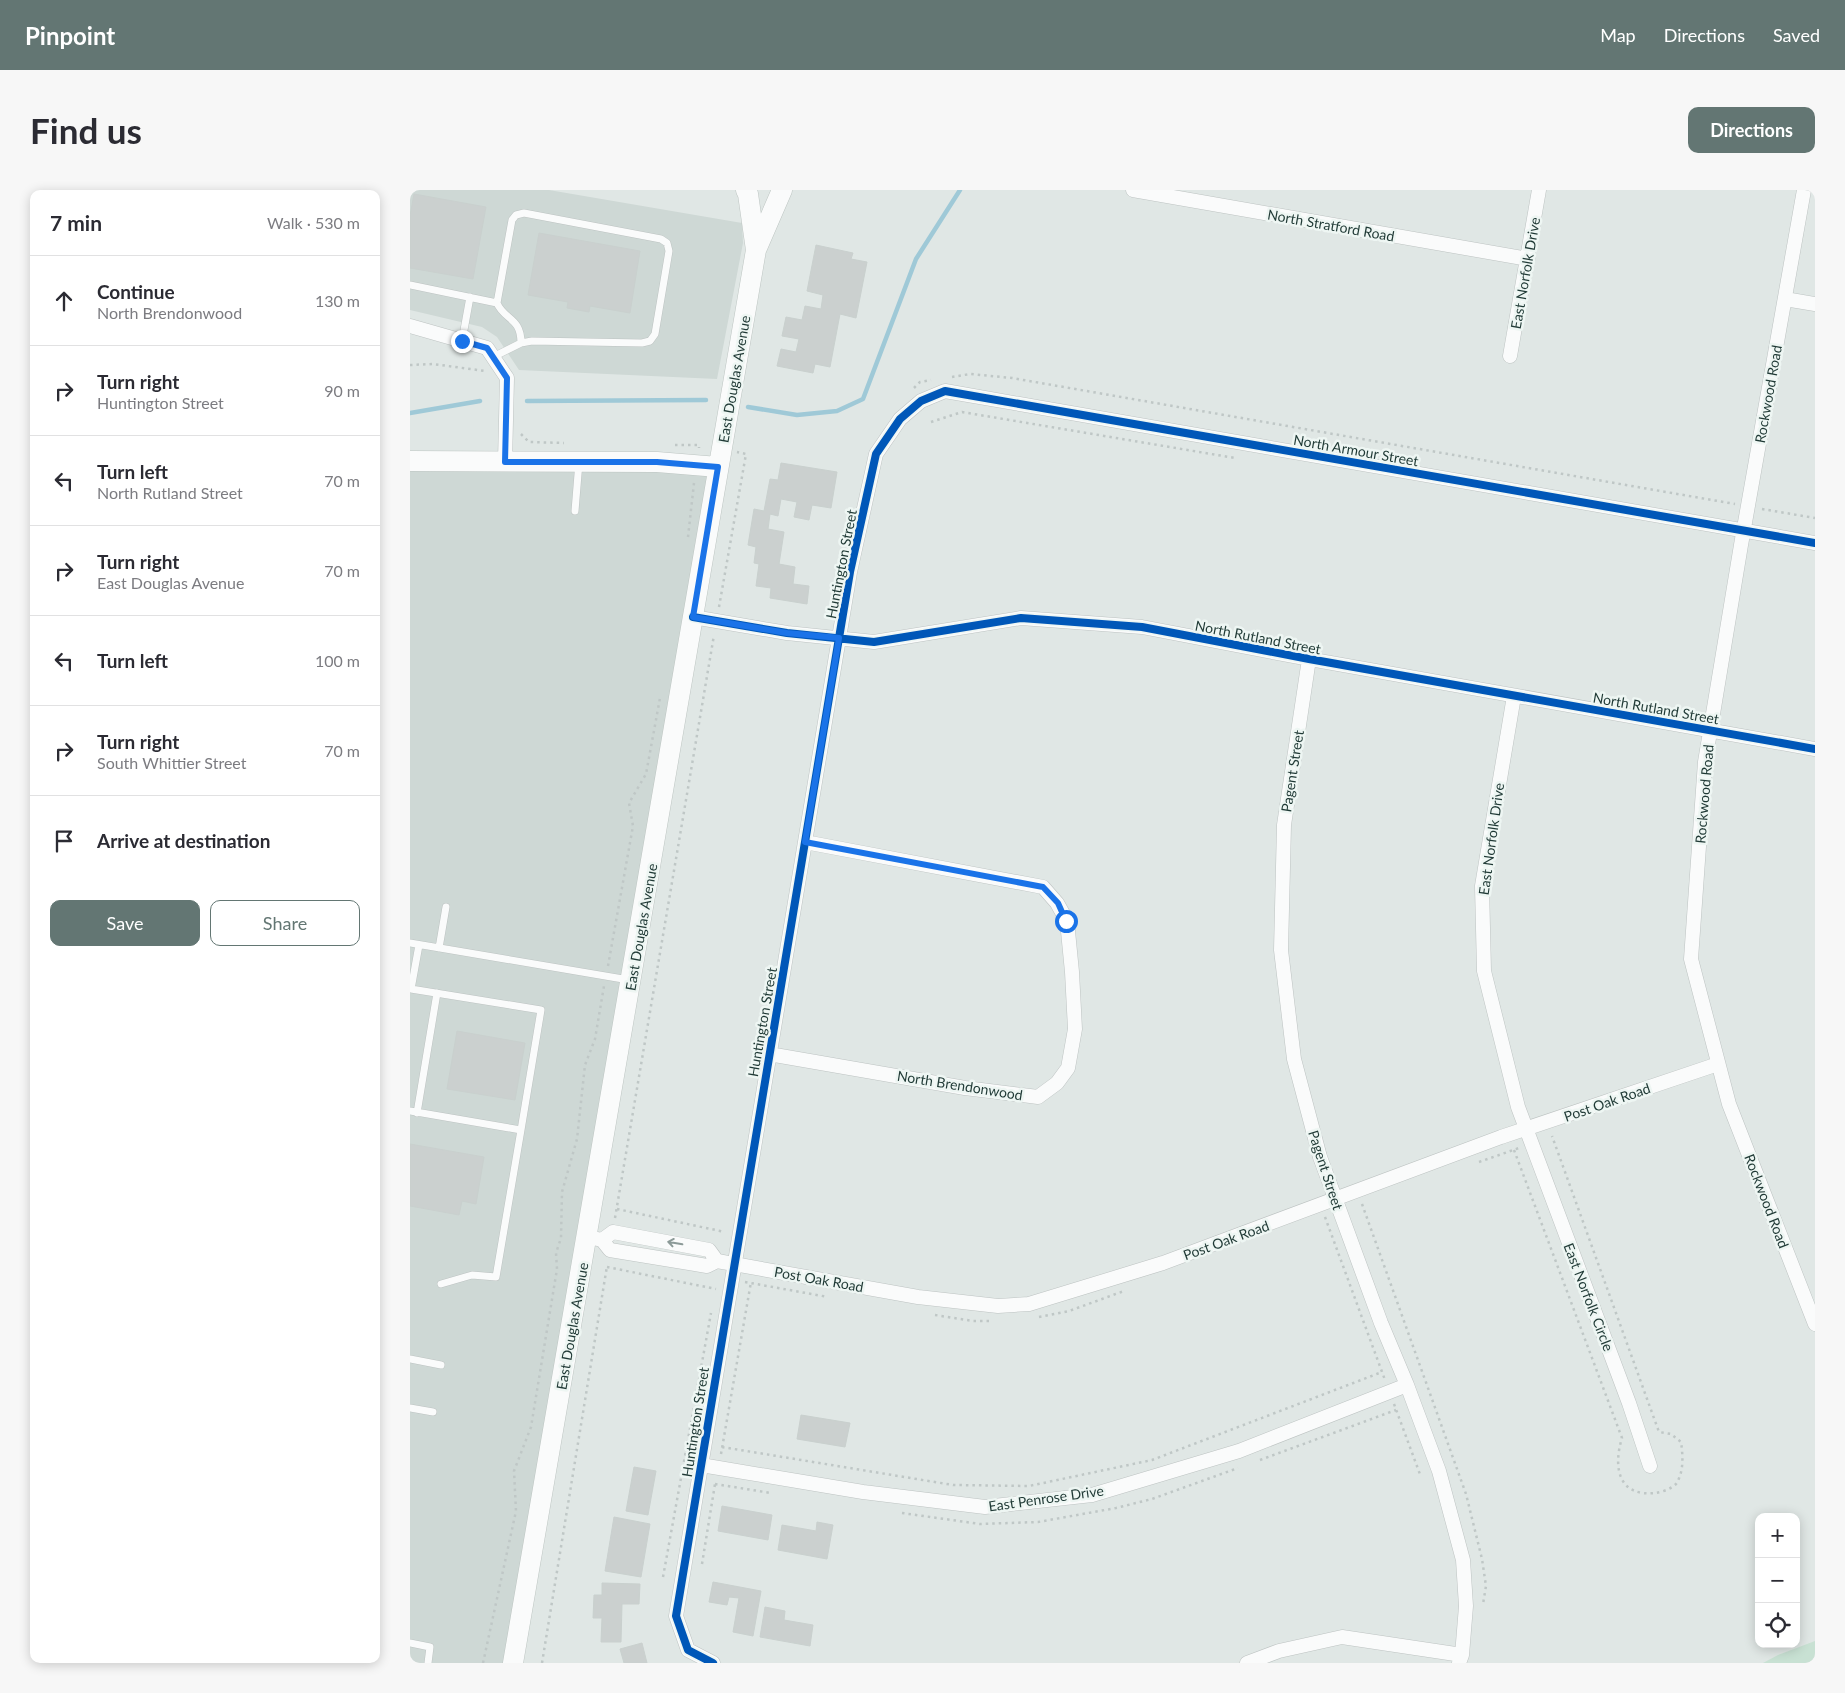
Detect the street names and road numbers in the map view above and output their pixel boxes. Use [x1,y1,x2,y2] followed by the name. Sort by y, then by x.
[1266,205,1396,245] street label: North Stratford Road
[1507,216,1543,330] street label: East Norfolk Drive
[714,314,754,444] street label: East Douglas Avenue
[1751,344,1785,444] street label: Rockwood Road
[1292,431,1420,469] street label: North Armour Street
[822,508,860,620] street label: Huntington Street
[1194,616,1322,658] street label: North Rutland Street
[1592,689,1720,727] street label: North Rutland Street
[1277,729,1307,813] street label: Pagent Street
[1691,744,1717,844] street label: Rockwood Road
[1475,782,1507,896] street label: East Norfolk Drive
[621,862,661,992] street label: East Douglas Avenue
[744,966,780,1078] street label: Huntington Street
[896,1067,1024,1103] street label: North Brendonwood
[1562,1079,1652,1125] street label: Post Oak Road
[1305,1128,1347,1212] street label: Pagent Street
[1741,1152,1793,1250] street label: Rockwood Road
[1181,1217,1271,1263] street label: Post Oak Road
[1561,1240,1617,1354] street label: East Norfolk Circle
[552,1261,592,1391] street label: East Douglas Avenue
[773,1263,865,1295] street label: Post Oak Road
[678,1366,712,1478] street label: Huntington Street
[987,1482,1105,1514] street label: East Penrose Drive

